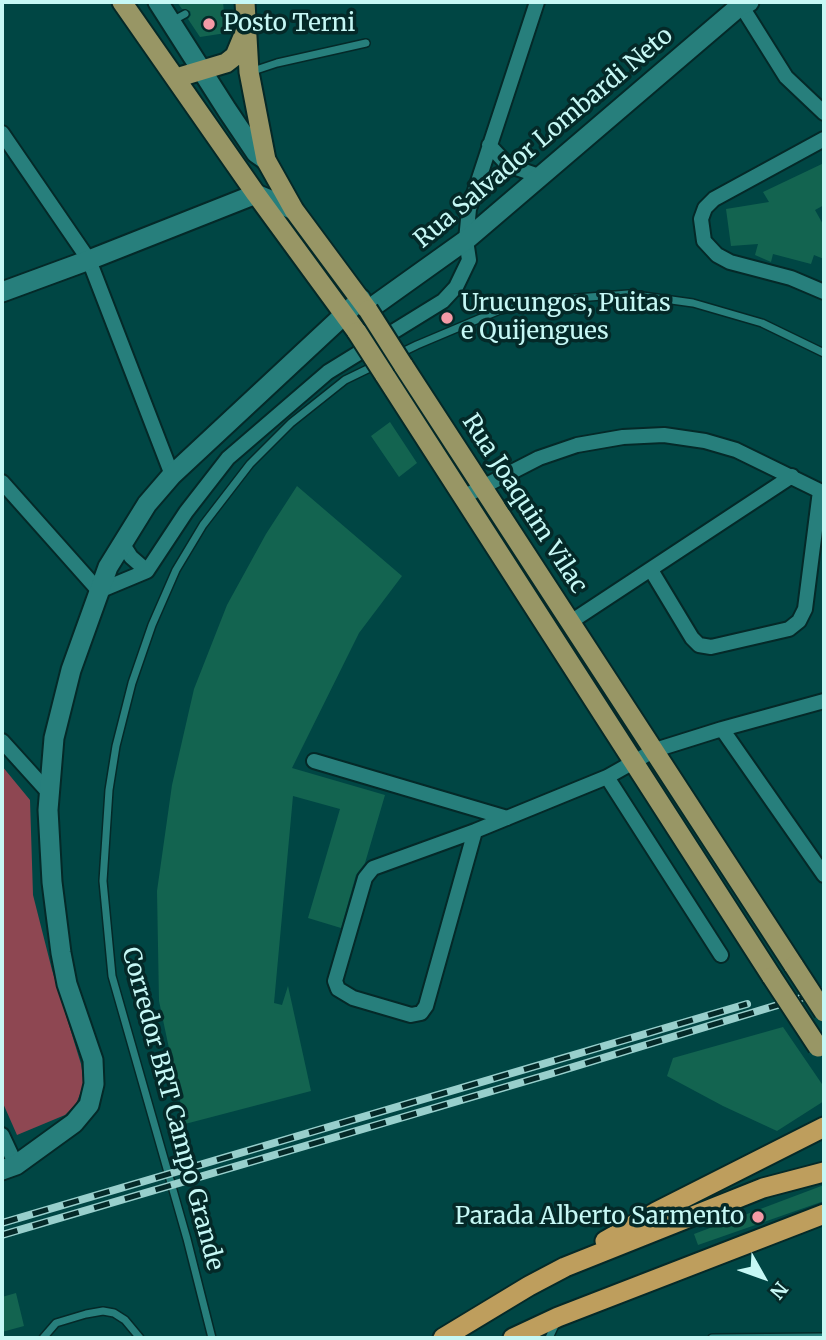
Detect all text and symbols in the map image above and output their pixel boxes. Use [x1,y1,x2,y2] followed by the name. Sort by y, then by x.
[223,10,355,38] place label: Posto Terni
[201,16,217,32] marker: Posto Terni
[409,21,679,255] street label: Rua Salvador Lombardi Neto
[461,290,671,346] place label: Urucungos, Puitas e Quijengues
[439,310,455,326] marker: Urucungos, Puitas e Quijengues
[455,409,593,599] street label: Rua Joaquim Vilac
[115,944,229,1274] street label: Corredor BRT Campo Grande
[455,1203,744,1231] place label: Parada Alberto Sarmento
[750,1209,766,1225] marker: Parada Alberto Sarmento
[728,1242,798,1312] north arrow
[765,1277,793,1304] text: N

